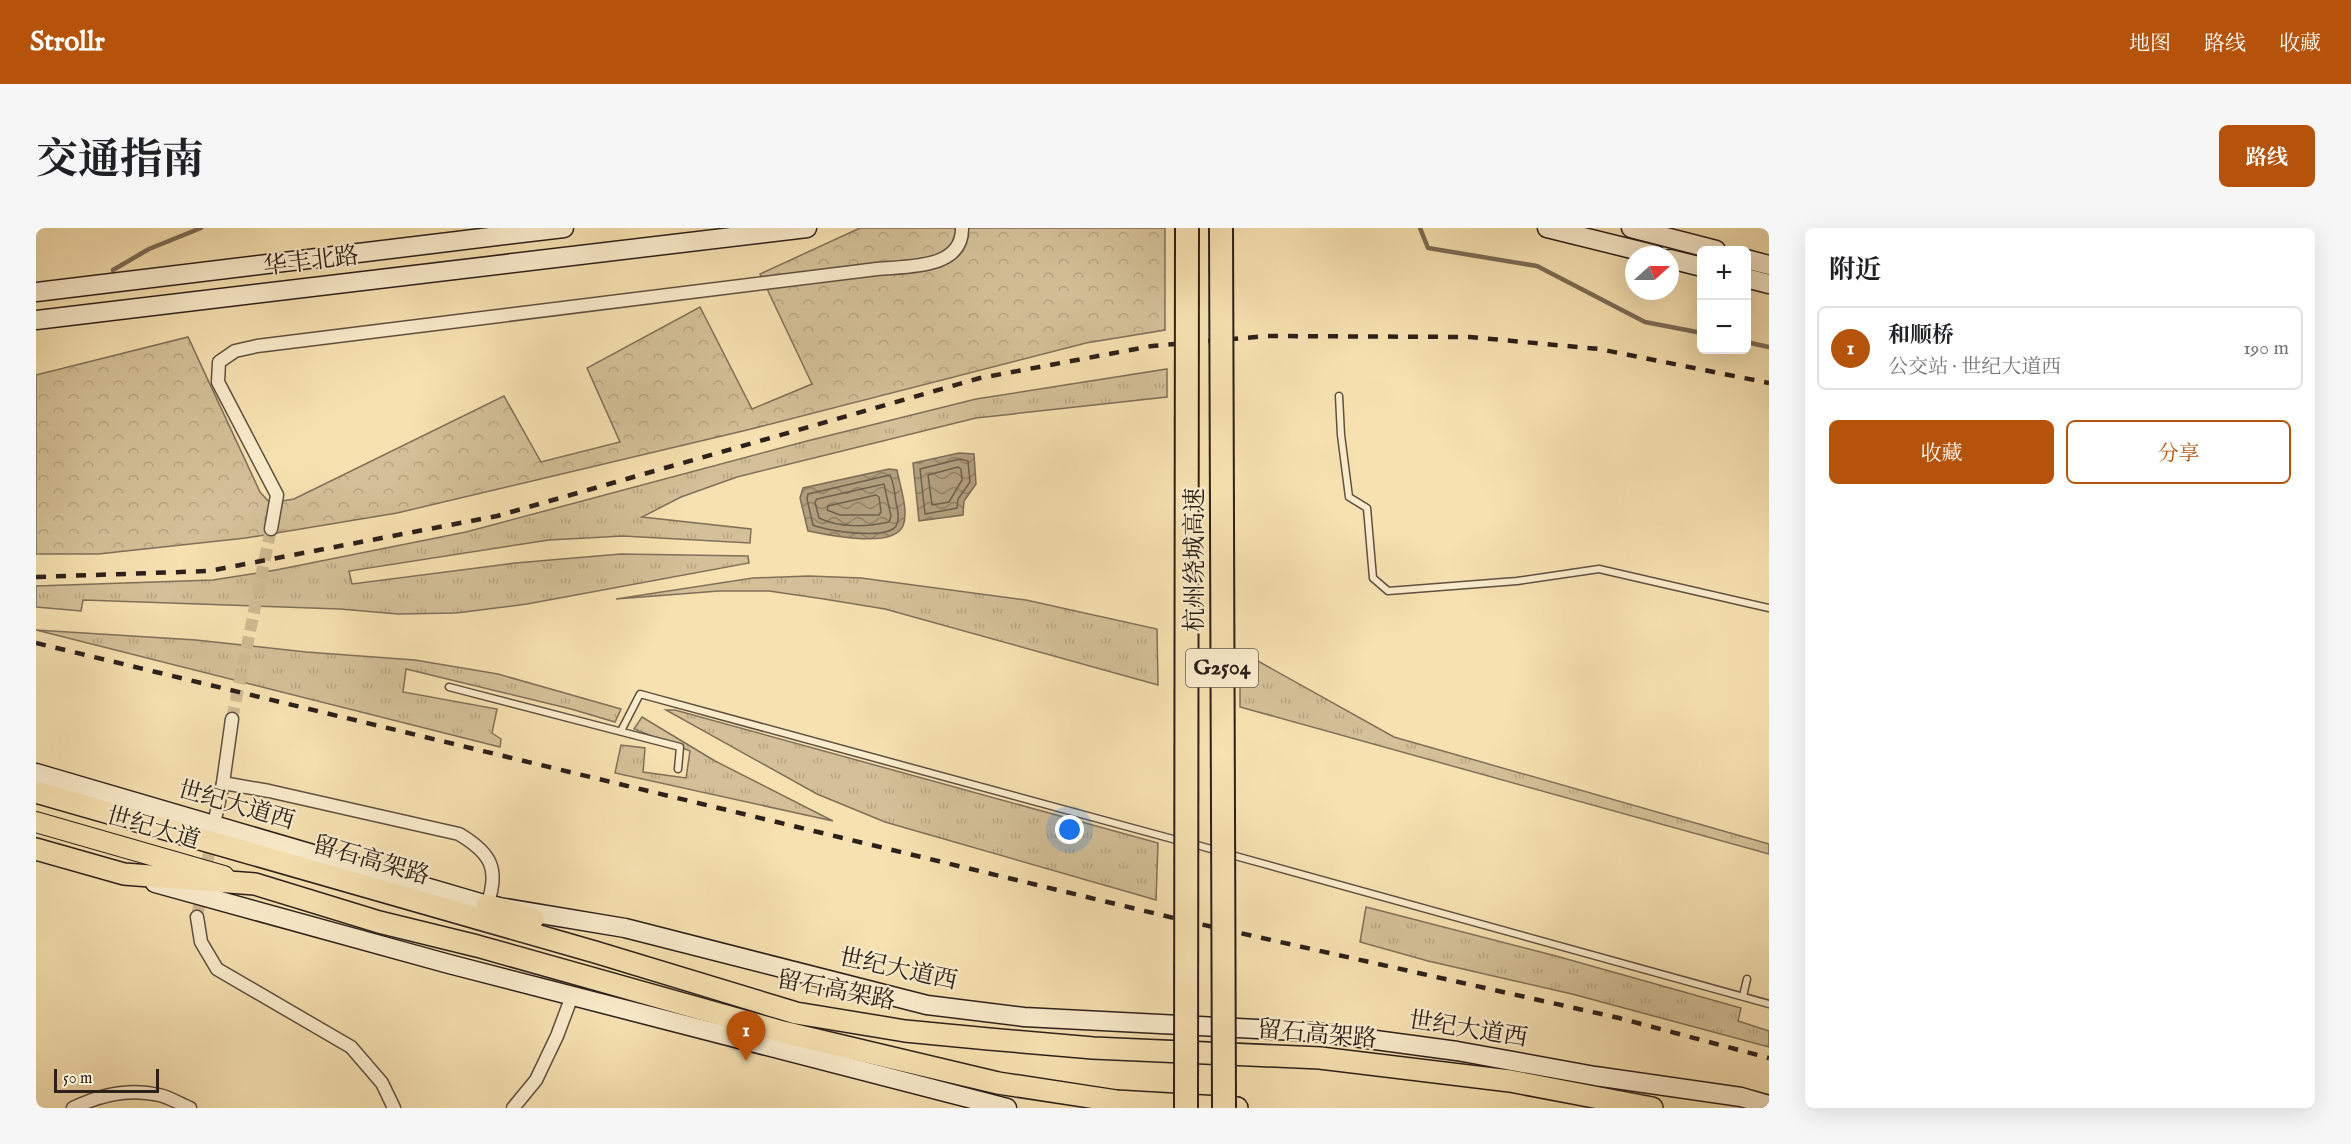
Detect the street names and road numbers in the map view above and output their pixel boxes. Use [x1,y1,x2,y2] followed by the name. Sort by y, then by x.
[261,241,361,283] street label: 华丰北路
[1180,488,1211,632] street label: 杭州绕城高速
[1186,649,1258,687] road number: G2504
[174,775,298,837] street label: 世纪大道西
[103,801,203,857] street label: 世纪大道
[309,830,433,892] street label: 留石高架路
[836,942,960,998] street label: 世纪大道西
[774,964,898,1018] street label: 留石高架路
[1406,1005,1530,1055] street label: 世纪大道西
[1256,1014,1378,1056] street label: 留石高架路

